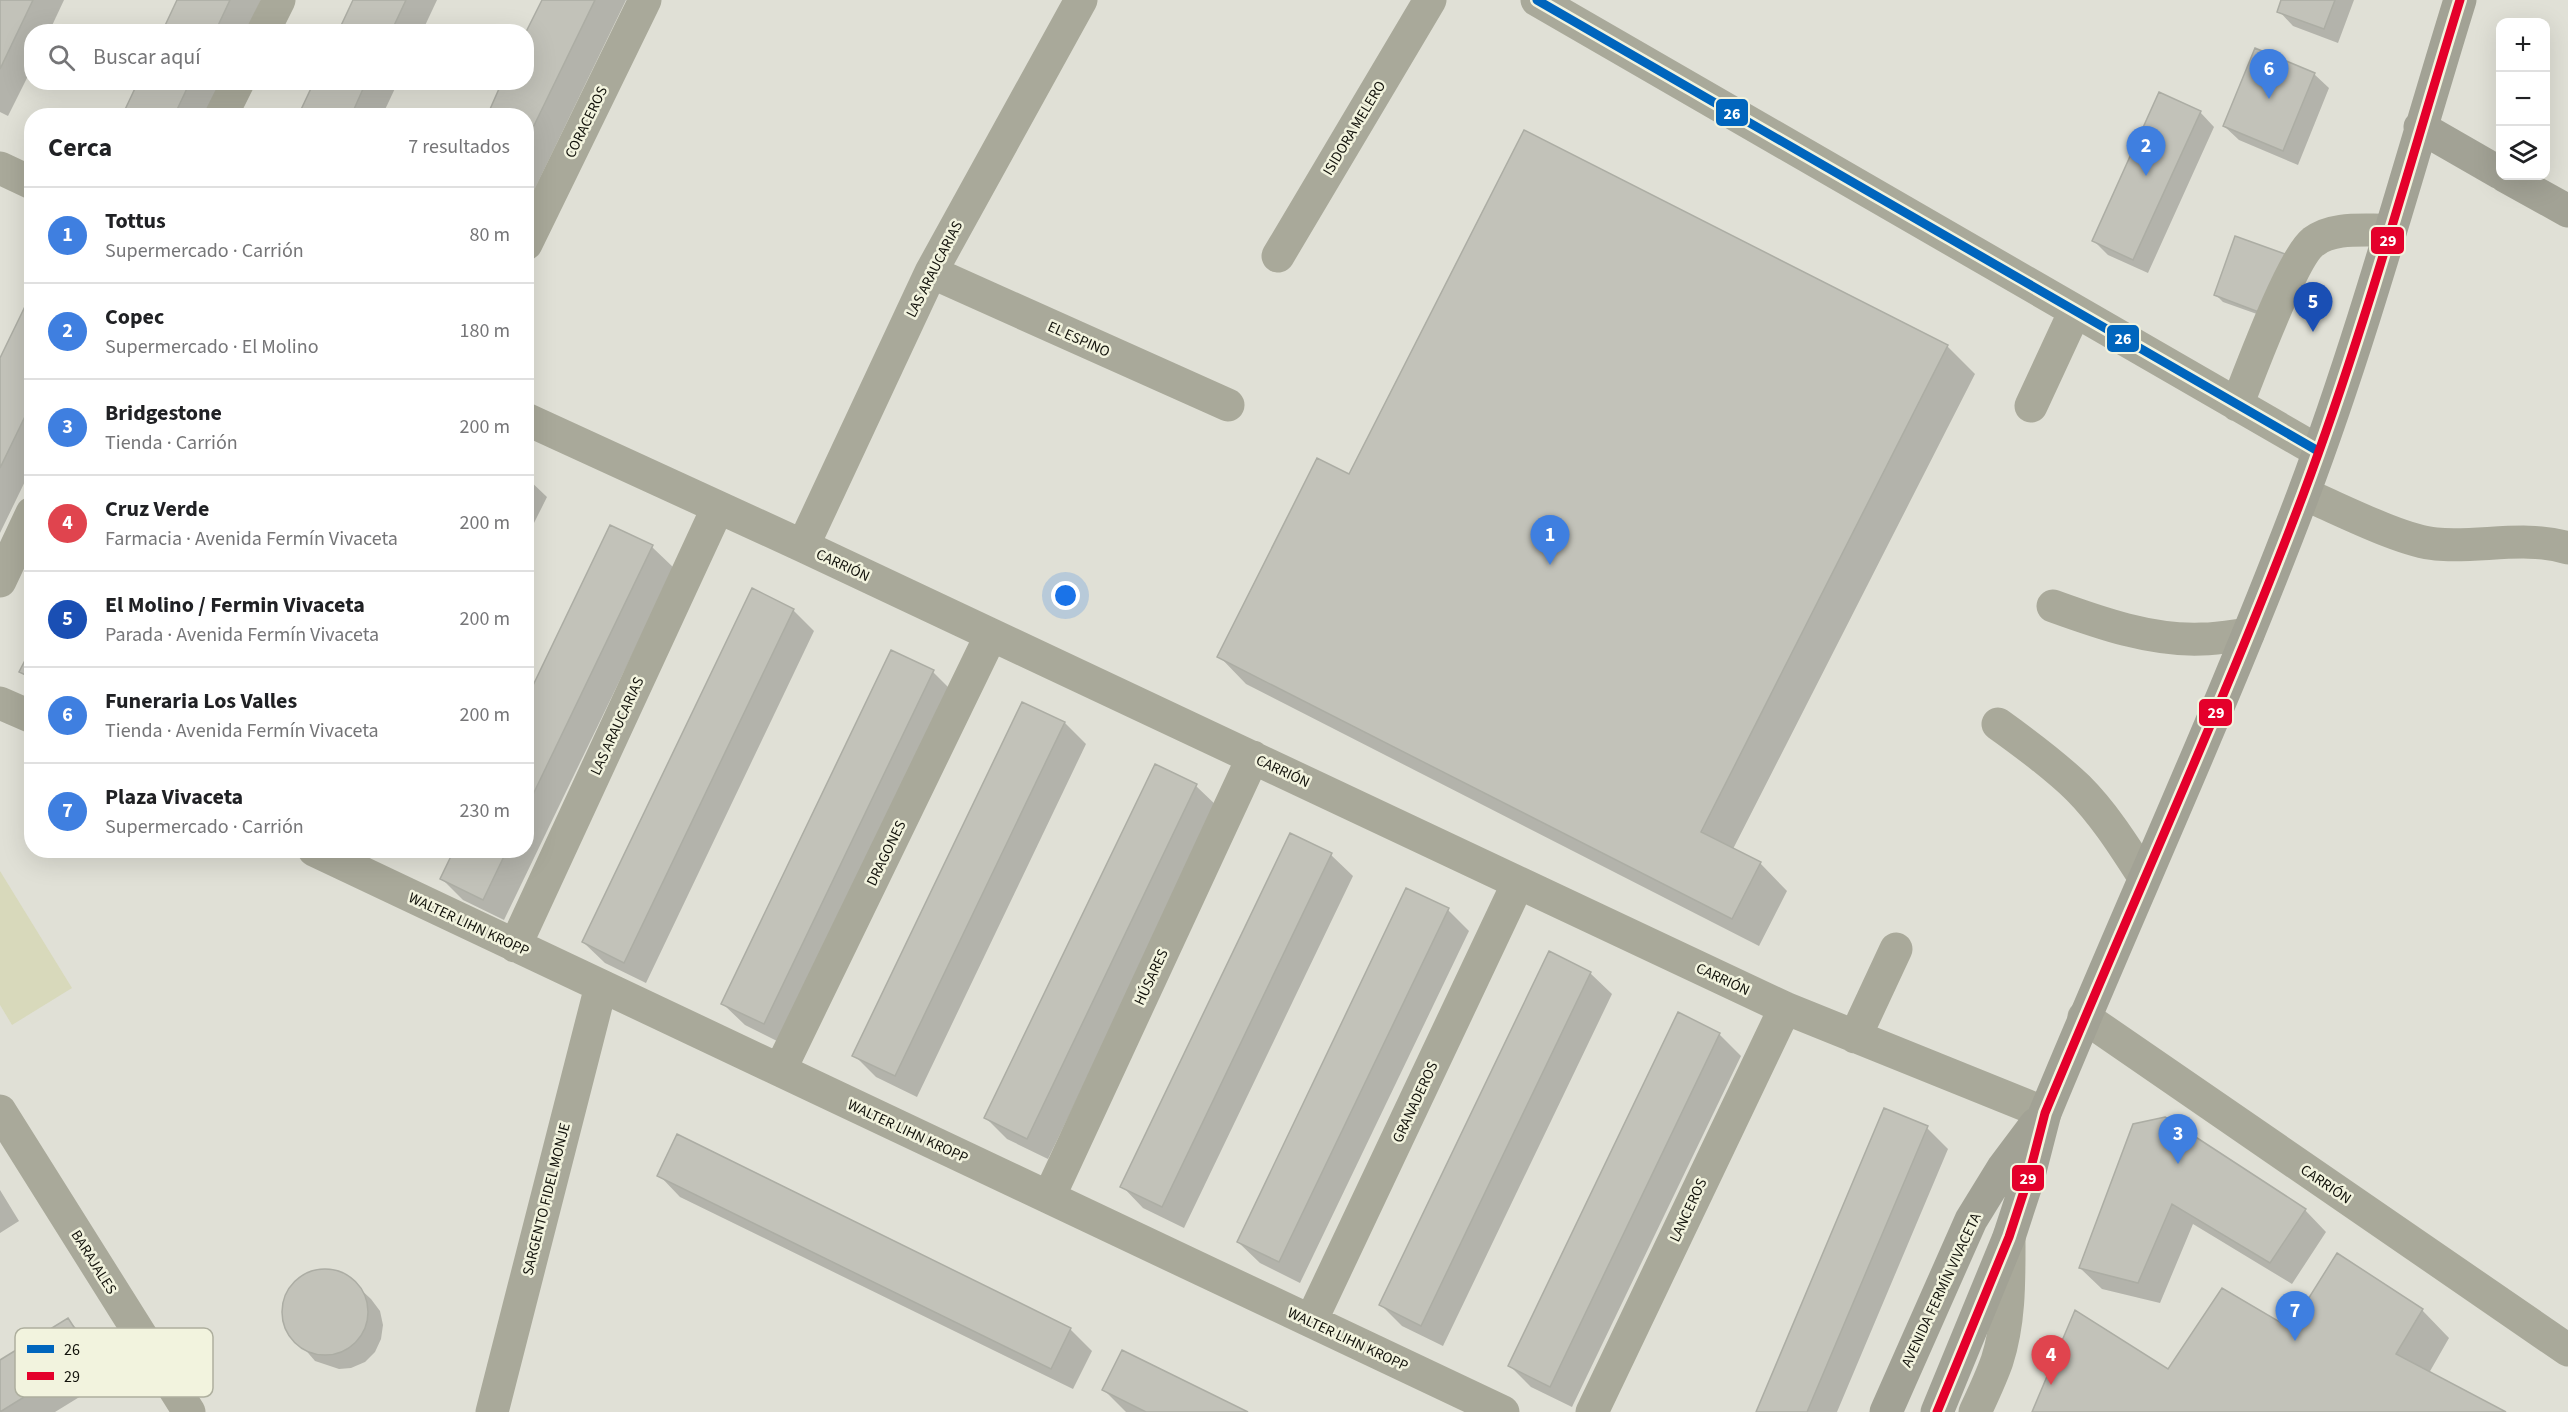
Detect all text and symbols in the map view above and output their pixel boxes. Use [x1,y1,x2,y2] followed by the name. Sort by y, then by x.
[2496,18,2550,180] map controls
[2496,18,2550,72] button: +
[24,24,534,90] search box
[45,41,78,74] icon: search
[93,41,201,73] text: Buscar aquí
[2250,50,2288,99] pin: 6
[2496,72,2550,126] button: −
[1318,77,1391,180] street label: ISIDORA MELERO
[560,83,613,162] street label: CORACEROS
[1715,98,1749,127] line badge: 26
[1724,103,1740,125] text: 26
[2126,126,2166,176] pin: 2
[2496,126,2550,180] button: layers
[48,129,112,166] text: Cerca
[408,133,510,161] text: 7 resultados
[105,205,166,237] text: Tottus
[901,217,968,321] street label: LAS ARAUCARIAS
[62,221,73,249] text: 1
[470,221,510,249] text: 80 m
[2370,226,2405,255] line badge: 29
[2380,230,2396,252] text: 29
[105,237,304,265] text: Supermercado · Carrión
[2294,282,2332,332] pin: 5
[105,301,164,333] text: Copec
[1044,316,1113,363] street label: EL ESPINO
[62,317,73,345] text: 2
[460,317,510,345] text: 180 m
[2106,324,2140,353] line badge: 26
[2115,328,2131,350] text: 26
[105,333,319,361] text: Supermercado · El Molino
[105,397,222,429] text: Bridgestone
[62,413,73,441] text: 3
[460,413,510,441] text: 200 m
[105,429,238,457] text: Tienda · Carrión
[105,493,209,525] text: Cruz Verde
[62,509,73,537] text: 4
[460,509,510,537] text: 200 m
[1530,516,1570,565] pin: 1
[105,525,398,553] text: Farmacia · Avenida Fermín Vivaceta
[812,544,873,587] street label: CARRIÓN
[1051,581,1080,610] your location
[105,589,365,621] text: El Molino / Fermin Vivaceta
[62,605,73,633] text: 5
[460,605,510,633] text: 200 m
[105,621,379,649] text: Parada · Avenida Fermín Vivaceta
[586,674,649,779] street label: LAS ARAUCARIAS
[105,685,297,717] text: Funeraria Los Valles
[2198,698,2233,727] line badge: 29
[62,701,73,729] text: 6
[460,701,510,729] text: 200 m
[2208,702,2224,724] text: 29
[105,717,379,745] text: Tienda · Avenida Fermín Vivaceta
[1252,750,1313,793] street label: CARRIÓN
[105,781,243,813] text: Plaza Vivaceta
[62,797,73,825] text: 7
[460,797,510,825] text: 230 m
[105,813,304,841] text: Supermercado · Carrión
[862,817,911,890] street label: DRAGONES
[405,887,532,962] street label: WALTER LIHN KROPP
[1129,946,1174,1009] street label: HÚSARES
[1692,958,1753,1001] street label: CARRIÓN
[1387,1058,1443,1146] street label: GRANADEROS
[844,1094,971,1169] street label: WALTER LIHN KROPP
[2158,1114,2198,1164] pin: 3
[517,1120,576,1278] street label: SARGENTO FIDEL MONJE
[2296,1160,2355,1209] street label: CARRIÓN
[2011,1164,2045,1192] line badge: 29
[2020,1168,2036,1190] text: 29
[1665,1175,1712,1246] street label: LANCEROS
[1896,1209,1987,1371] street label: AVENIDA FERMÍN VIVACETA
[66,1226,122,1298] street label: BARAJALES
[2276,1292,2314,1341] pin: 7
[1284,1302,1411,1377] street label: WALTER LIHN KROPP
[15,1328,213,1397] legend
[2032,1336,2070,1385] pin: 4
[64,1339,80,1361] text: 26
[64,1366,80,1388] text: 29

